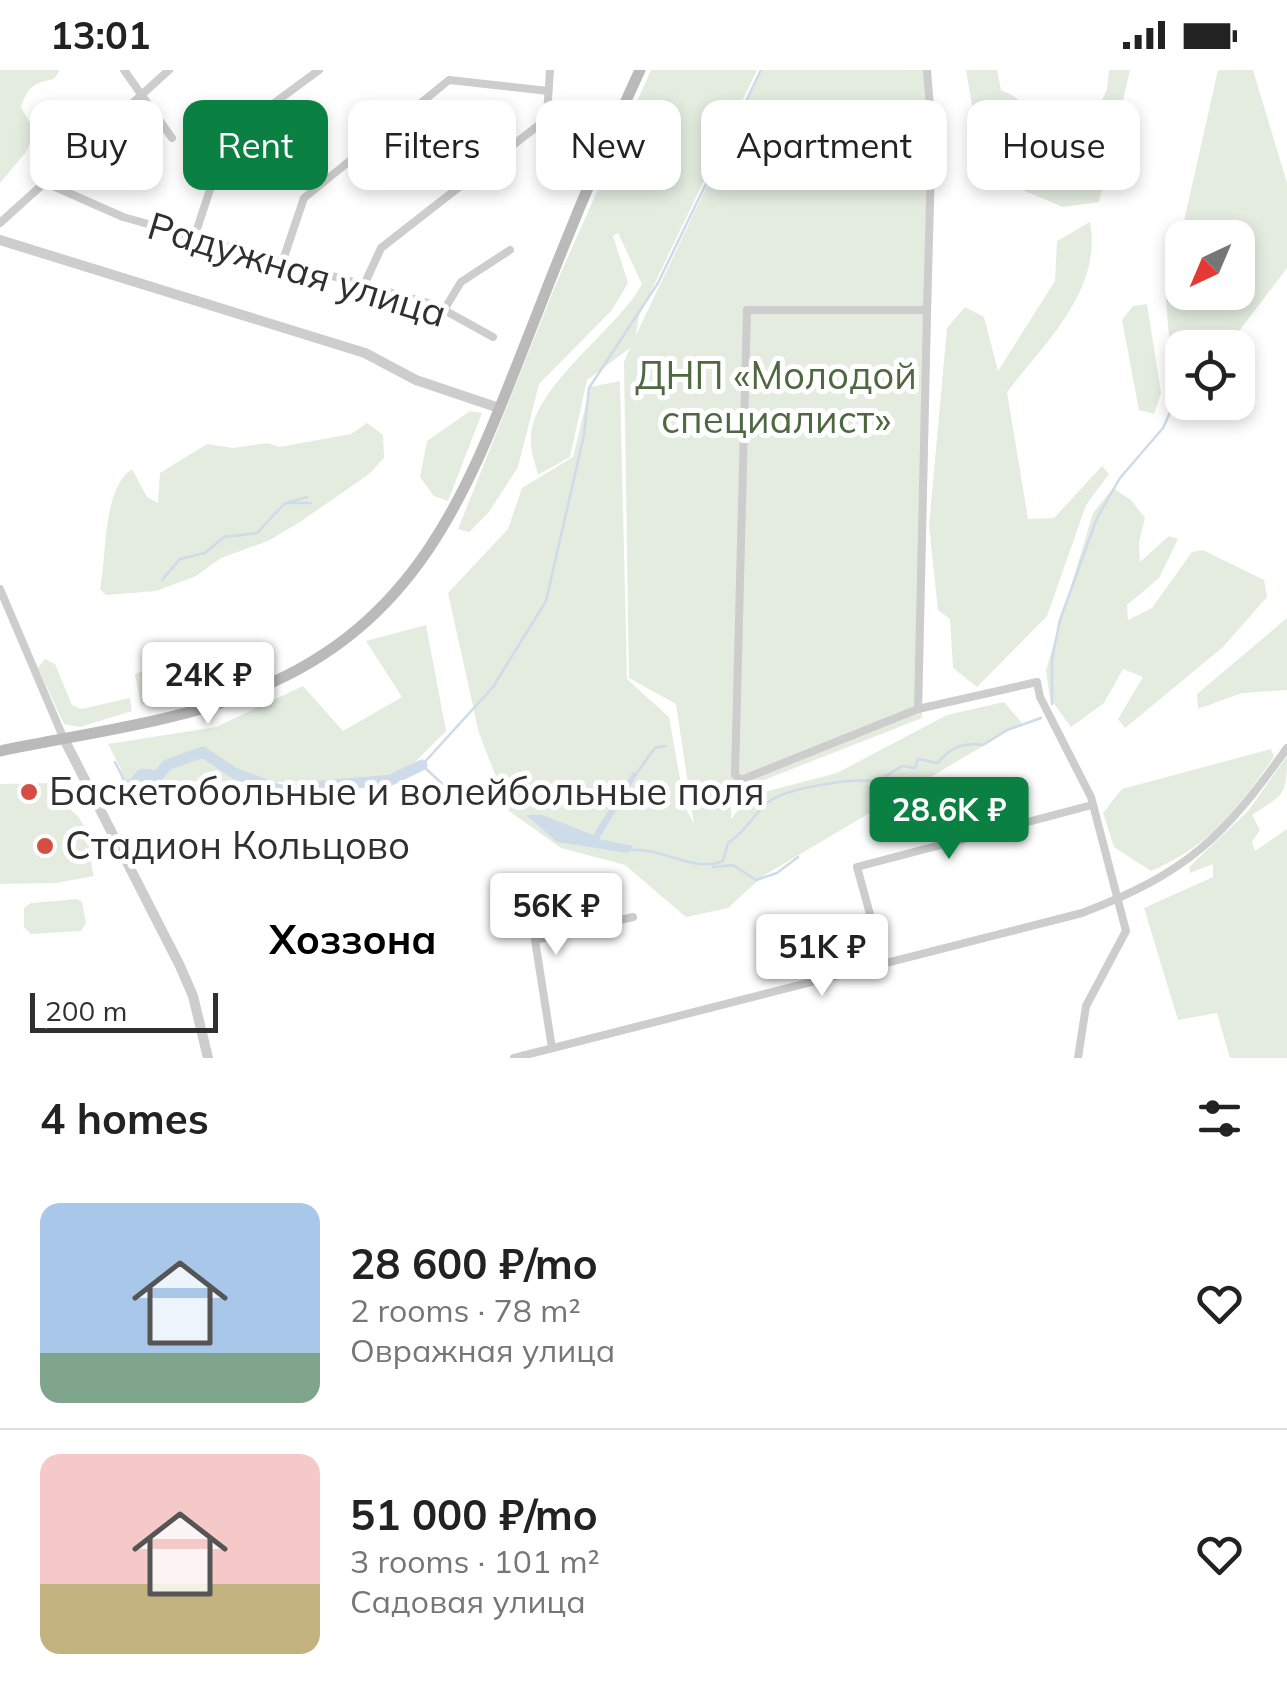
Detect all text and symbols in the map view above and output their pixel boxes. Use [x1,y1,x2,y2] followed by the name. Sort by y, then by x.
[50,11,151,59] text: 13:01
[30,100,163,190] chip: Buy
[183,100,328,190] chip: Rent
[348,100,516,190] chip: Filters
[536,100,681,190] chip: New
[701,100,947,190] chip: Apartment
[967,100,1140,190] chip: House
[142,201,452,337] street label: Радужная улица
[1165,220,1255,310] north arrow
[1165,220,1255,420] map controls
[1165,330,1255,420] button: locate
[635,351,917,443] park label: ДНП «Молодой специалист»
[138,642,278,727] pin: 24K ₽
[164,654,252,694] text: 24K ₽
[49,767,765,815] place label: Баскетобольные и волейбольные поля
[857,777,1041,862] pin: 28.6K ₽
[18,781,40,803] marker: Баскетобольные и волейбольные поля
[892,789,1006,829] text: 28.6K ₽
[65,821,410,869] place label: Стадион Кольцово
[34,835,56,857] marker: Стадион Кольцово
[486,873,626,958] pin: 56K ₽
[512,885,600,925] text: 56K ₽
[268,914,437,964] district label: Хоззона
[752,914,892,999] pin: 51K ₽
[778,926,866,966] text: 51K ₽
[30,988,218,1033] scale bar
[45,993,127,1028] text: 200 m
[1192,1091,1247,1146] icon: filters
[40,1092,209,1145] text: 4 homes
[350,1237,598,1290] text: 28 600 ₽/mo
[120,1243,240,1363] icon: home
[1192,1276,1247,1331] icon: heart
[350,1290,581,1330] text: 2 rooms · 78 m²
[350,1330,615,1370] text: Овражная улица
[350,1488,598,1541] text: 51 000 ₽/mo
[120,1494,240,1614] icon: home
[1192,1527,1247,1582] icon: heart
[350,1541,600,1581] text: 3 rooms · 101 m²
[350,1581,586,1621] text: Садовая улица

